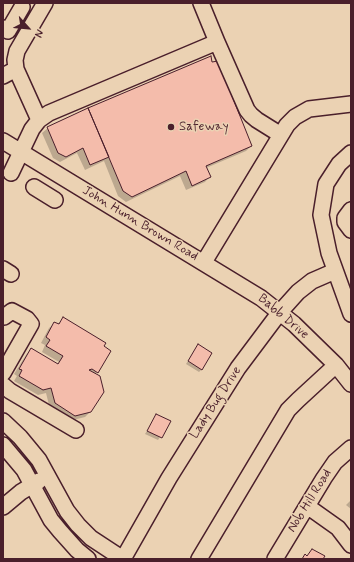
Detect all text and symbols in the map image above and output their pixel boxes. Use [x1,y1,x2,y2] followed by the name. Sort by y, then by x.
[8,8,48,48] north arrow
[31,27,47,40] text: N
[179,119,229,135] place label: Safeway
[166,122,176,132] marker: Safeway
[79,183,201,265] street label: John Hunn Brown Road
[254,291,312,343] street label: Babb Drive
[187,364,245,442] street label: Lady Bug Drive
[284,467,336,535] street label: Nob Hill Road

